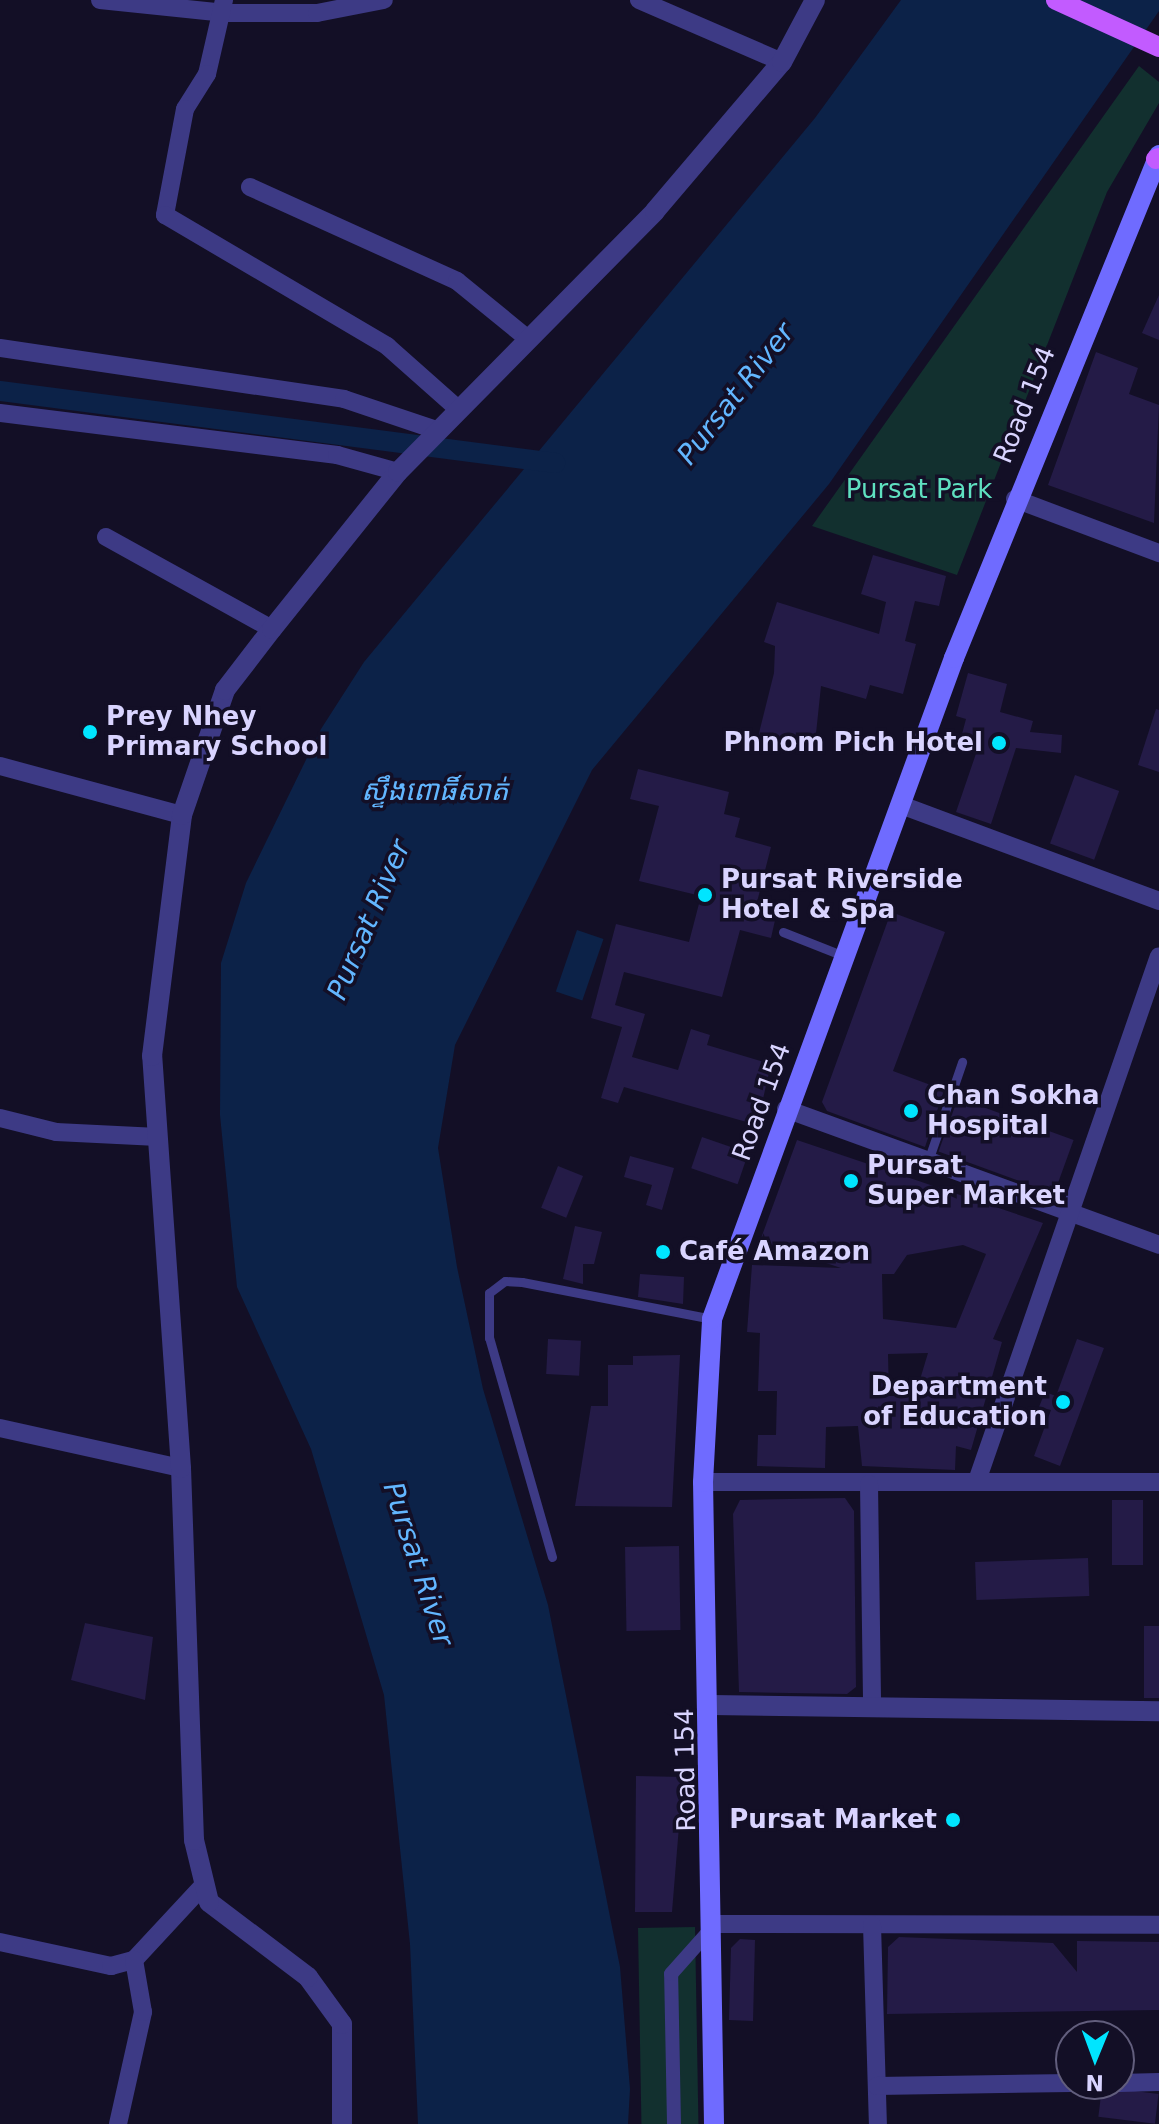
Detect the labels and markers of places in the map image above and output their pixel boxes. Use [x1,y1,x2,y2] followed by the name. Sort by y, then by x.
[106,701,328,762] place label: Prey Nhey Primary School
[81,723,99,741] marker: Prey Nhey Primary School
[723,727,983,759] place label: Phnom Pich Hotel
[990,734,1008,752] marker: Phnom Pich Hotel
[721,864,963,926] place label: Pursat Riverside Hotel & Spa
[696,886,714,904] marker: Pursat Riverside Hotel & Spa
[927,1080,1100,1142] place label: Chan Sokha Hospital
[902,1102,920,1120] marker: Chan Sokha Hospital
[867,1150,1065,1212] place label: Pursat Super Market
[842,1172,860,1190] marker: Pursat Super Market
[679,1236,870,1268] place label: Café Amazon
[654,1243,672,1261] marker: Café Amazon
[863,1371,1047,1432] place label: Department of Education
[1054,1393,1072,1411] marker: Department of Education
[729,1804,937,1836] place label: Pursat Market
[944,1811,962,1829] marker: Pursat Market

